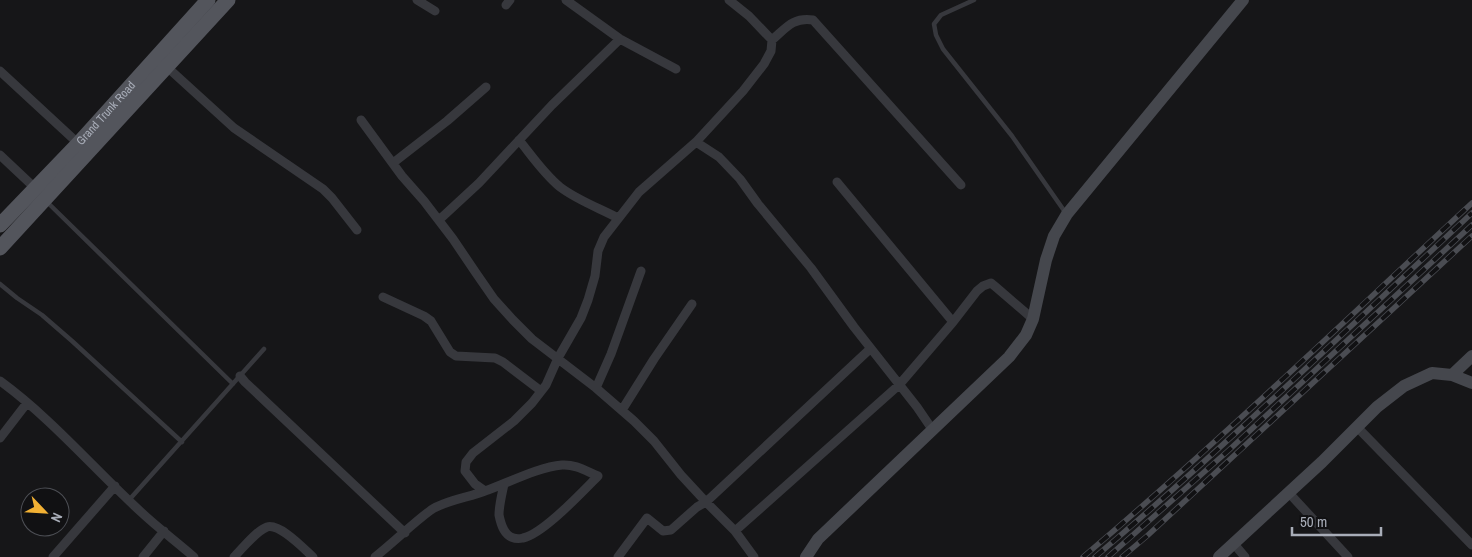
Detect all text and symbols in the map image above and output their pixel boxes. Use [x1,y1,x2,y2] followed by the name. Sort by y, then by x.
[73,78,139,149] street label: Grand Trunk Road
[20,487,70,537] north arrow
[1292,504,1381,536] scale bar
[47,510,67,525] text: N
[1300,511,1327,532] text: 50 m

